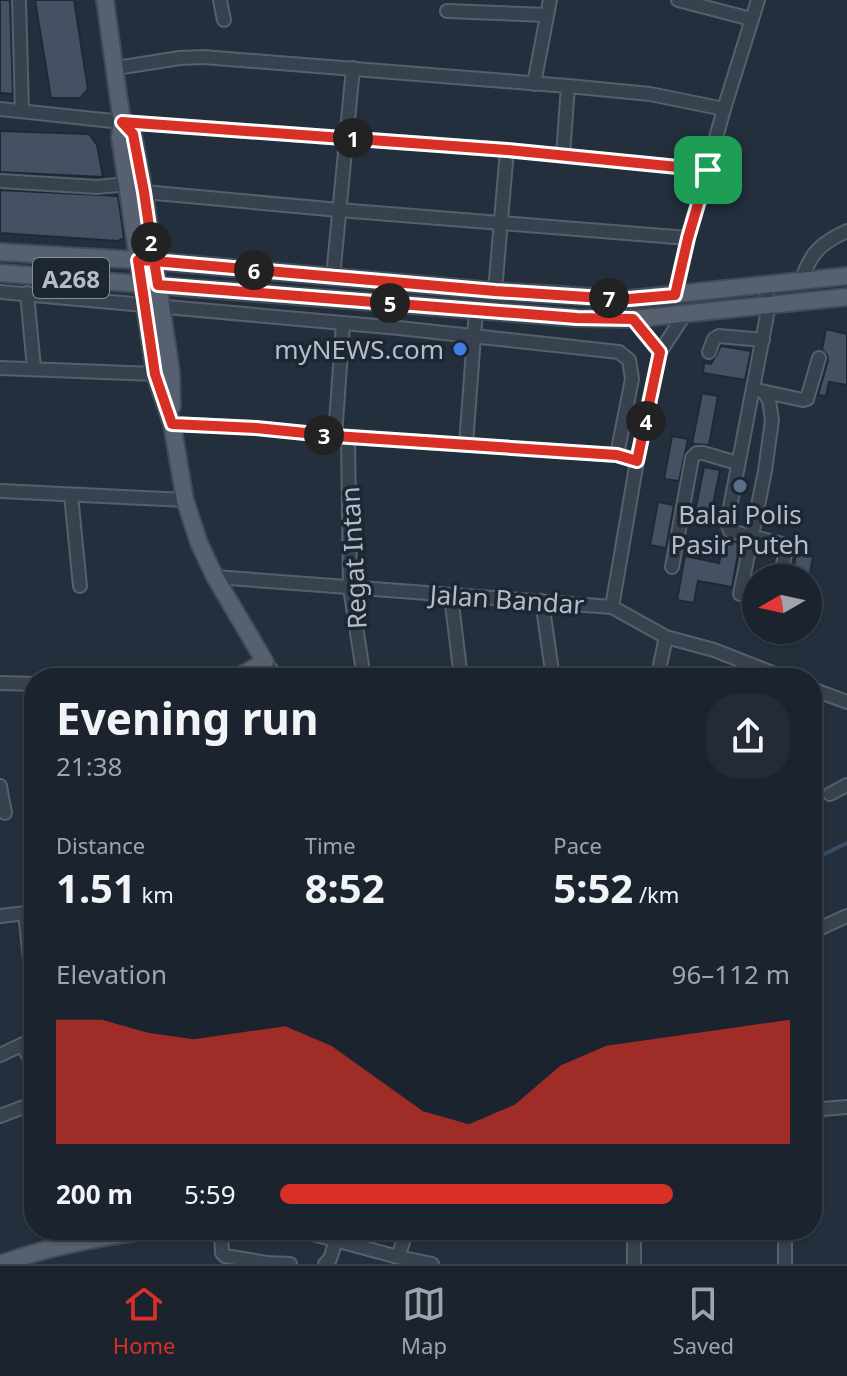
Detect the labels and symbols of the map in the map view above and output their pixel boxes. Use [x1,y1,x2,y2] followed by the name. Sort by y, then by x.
[333,118,373,158] pin: 1
[674,136,742,204] pin
[131,222,171,262] pin: 2
[234,250,274,290] pin: 6
[33,258,109,298] road number: A268
[589,278,629,318] pin: 7
[370,283,410,323] pin: 5
[274,331,444,367] place label: myNEWS.com
[451,340,469,358] marker: myNEWS.com
[626,401,666,441] pin: 4
[304,415,344,455] pin: 3
[731,477,749,495] marker: Balai Polis Pasir Puteh
[331,486,375,630] street label: Regat Intan
[671,496,809,562] place label: Balai Polis Pasir Puteh
[742,564,822,644] north arrow
[426,575,586,622] street label: Jalan Bandar

